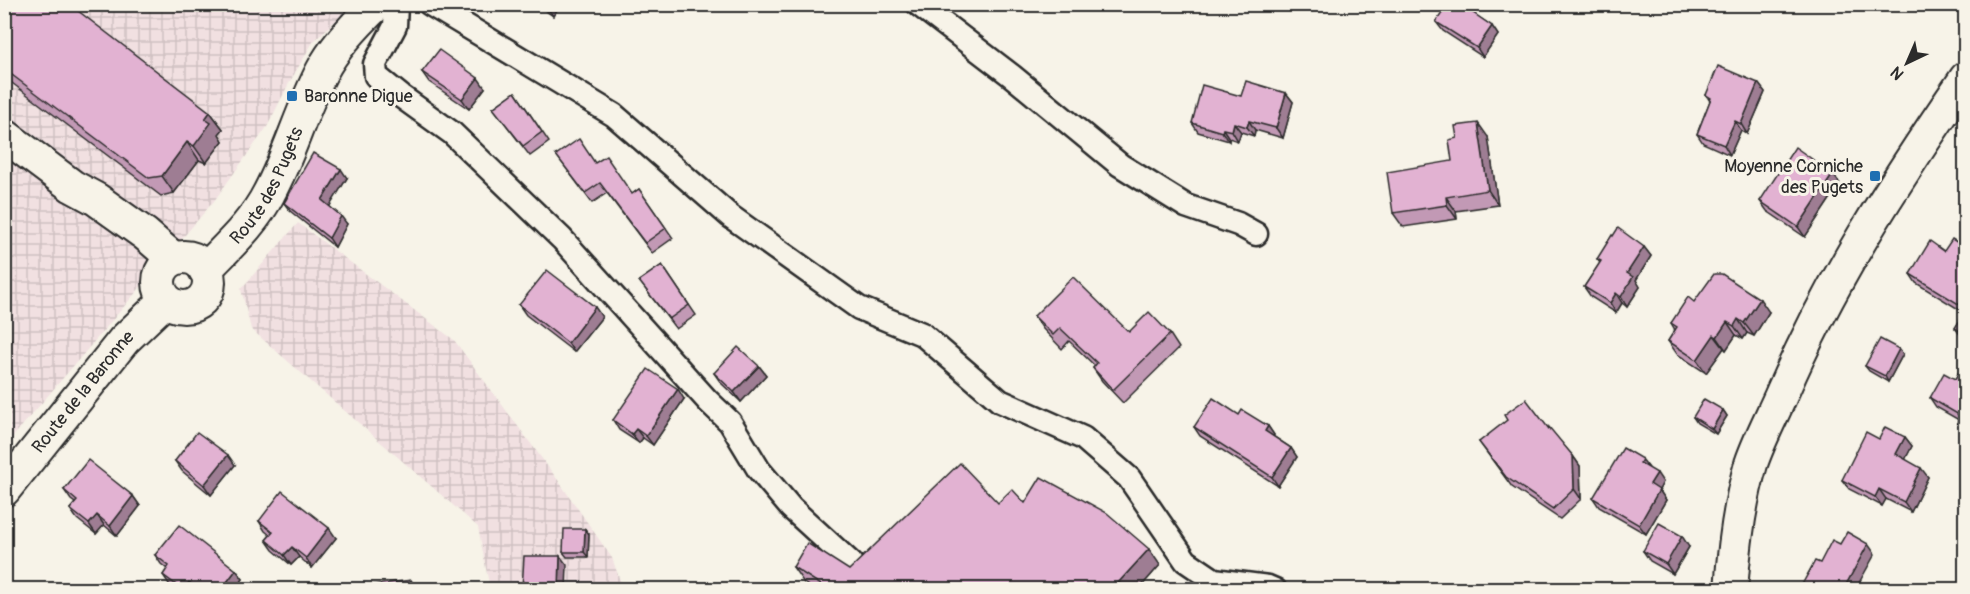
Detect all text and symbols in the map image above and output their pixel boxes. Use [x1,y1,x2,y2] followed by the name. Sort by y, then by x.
[1877,33,1937,93] north arrow
[1886,62,1908,84] text: N
[304,85,413,108] place label: Baronne Digue
[285,89,299,103] marker: Baronne Digue
[225,124,308,249] street label: Route des Pugets
[1724,155,1863,199] place label: Moyenne Corniche des Pugets
[1868,169,1882,183] marker: Moyenne Corniche des Pugets
[27,325,139,458] street label: Route de la Baronne

